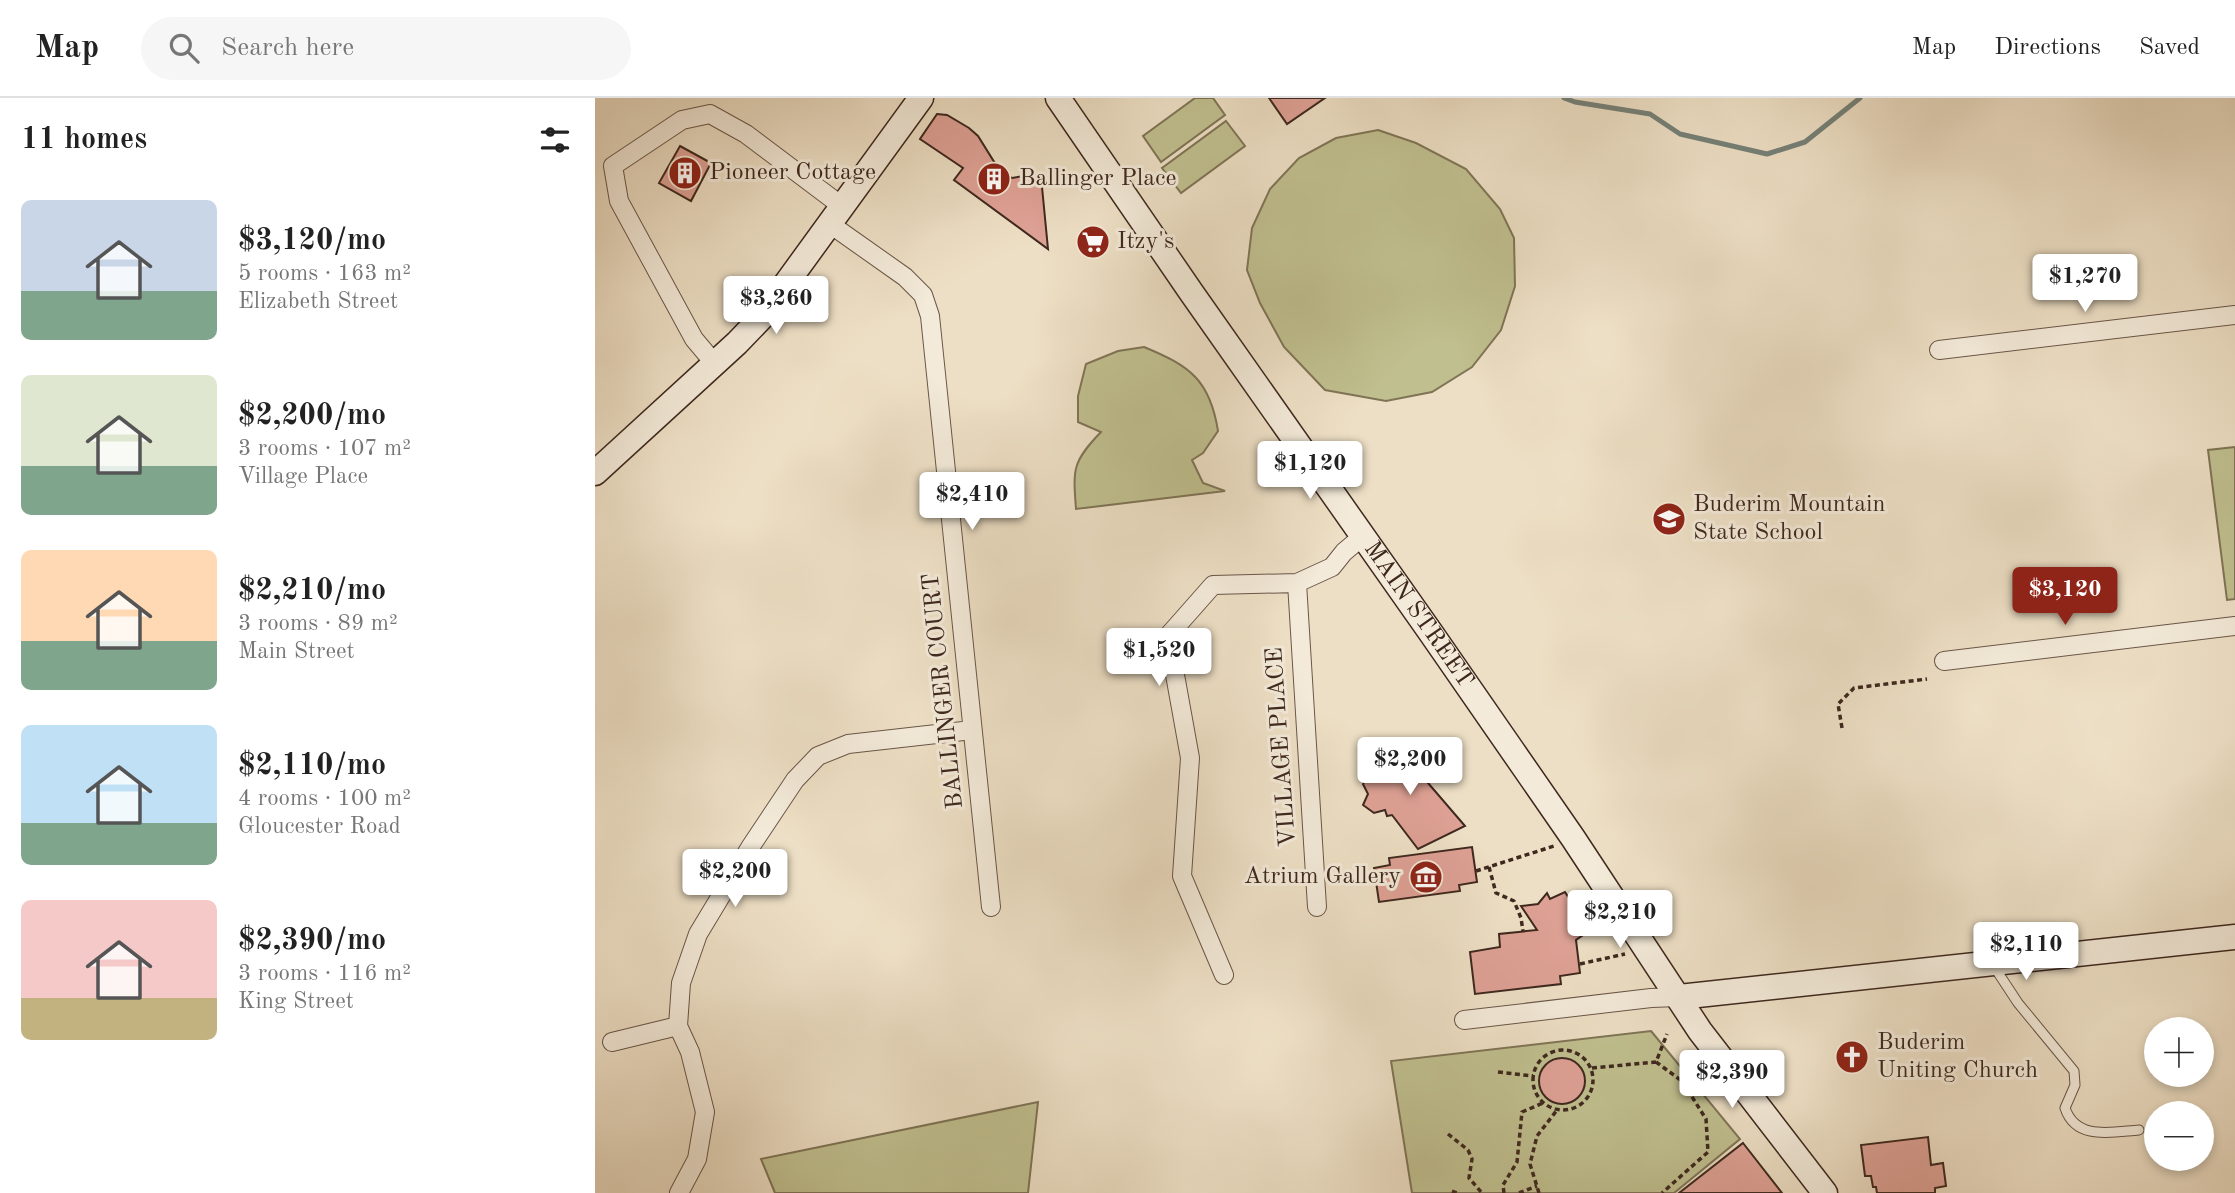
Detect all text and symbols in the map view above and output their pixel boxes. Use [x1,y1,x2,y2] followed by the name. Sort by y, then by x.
[141,17,631,80] search box
[165,29,203,67] icon: search
[35,32,99,65] text: Map
[221,35,354,61] text: Search here
[1912,36,1956,60] text: Map
[1994,36,2101,60] text: Directions
[2139,36,2200,60] text: Saved
[536,121,574,159] icon: filters
[21,125,147,155] text: 11 homes
[666,154,704,192] building icon: Pioneer Cottage
[975,160,1013,198] building icon: Ballinger Place
[709,161,876,185] place label: Pioneer Cottage
[1019,167,1177,191] place label: Ballinger Place
[1074,223,1112,261] supermarket icon: Itzy's
[238,226,386,256] text: $3,120/mo
[77,228,161,312] icon: home
[1117,230,1174,254] place label: Itzy's
[2028,254,2142,314] pin: $1,270
[238,262,411,285] text: 5 rooms · 163 m²
[2048,265,2122,288] text: $1,270
[719,276,833,336] pin: $3,260
[739,287,813,310] text: $3,260
[238,290,398,313] text: Elizabeth Street
[238,401,386,431] text: $2,200/mo
[77,403,161,487] icon: home
[238,437,411,460] text: 3 rooms · 107 m²
[1253,442,1367,501] pin: $1,120
[1273,452,1347,475] text: $1,120
[238,465,368,488] text: Village Place
[915,472,1029,532] pin: $2,410
[935,483,1009,506] text: $2,410
[1693,493,1886,545] place label: Buderim Mountain State School
[1650,500,1688,538] school or university icon: Buderim Mountain State School
[1359,537,1477,693] street label: MAIN STREET
[2008,568,2122,627] pin: $3,120
[920,572,968,810] street label: BALLINGER COURT
[238,576,386,606] text: $2,210/mo
[77,578,161,662] icon: home
[2028,578,2102,601] text: $3,120
[238,612,398,635] text: 3 rooms · 89 m²
[1102,628,1216,688] pin: $1,520
[1122,639,1196,662] text: $1,520
[238,640,355,663] text: Main Street
[1263,646,1301,848] street label: VILLAGE PLACE
[1353,738,1467,797] pin: $2,200
[1373,748,1447,771] text: $2,200
[238,751,386,781] text: $2,110/mo
[77,753,161,837] icon: home
[238,787,411,810] text: 4 rooms · 100 m²
[238,815,401,838] text: Gloucester Road
[678,850,792,909] pin: $2,200
[1407,858,1445,896] museum icon: Atrium Gallery
[698,860,772,883] text: $2,200
[1244,865,1401,889] place label: Atrium Gallery
[1563,890,1677,950] pin: $2,210
[1583,901,1657,924] text: $2,210
[1969,922,2083,982] pin: $2,110
[238,926,386,956] text: $2,390/mo
[77,928,161,1012] icon: home
[1989,933,2063,956] text: $2,110
[238,962,411,985] text: 3 rooms · 116 m²
[238,990,354,1013] text: King Street
[2144,1017,2214,1171] map controls
[2144,1017,2214,1087] button: +
[1877,1031,2038,1083] place label: Buderim Uniting Church
[1833,1038,1871,1076] church icon: Buderim Uniting Church
[1675,1051,1789,1110] pin: $2,390
[1695,1061,1769,1084] text: $2,390
[2144,1101,2214,1171] button: −

